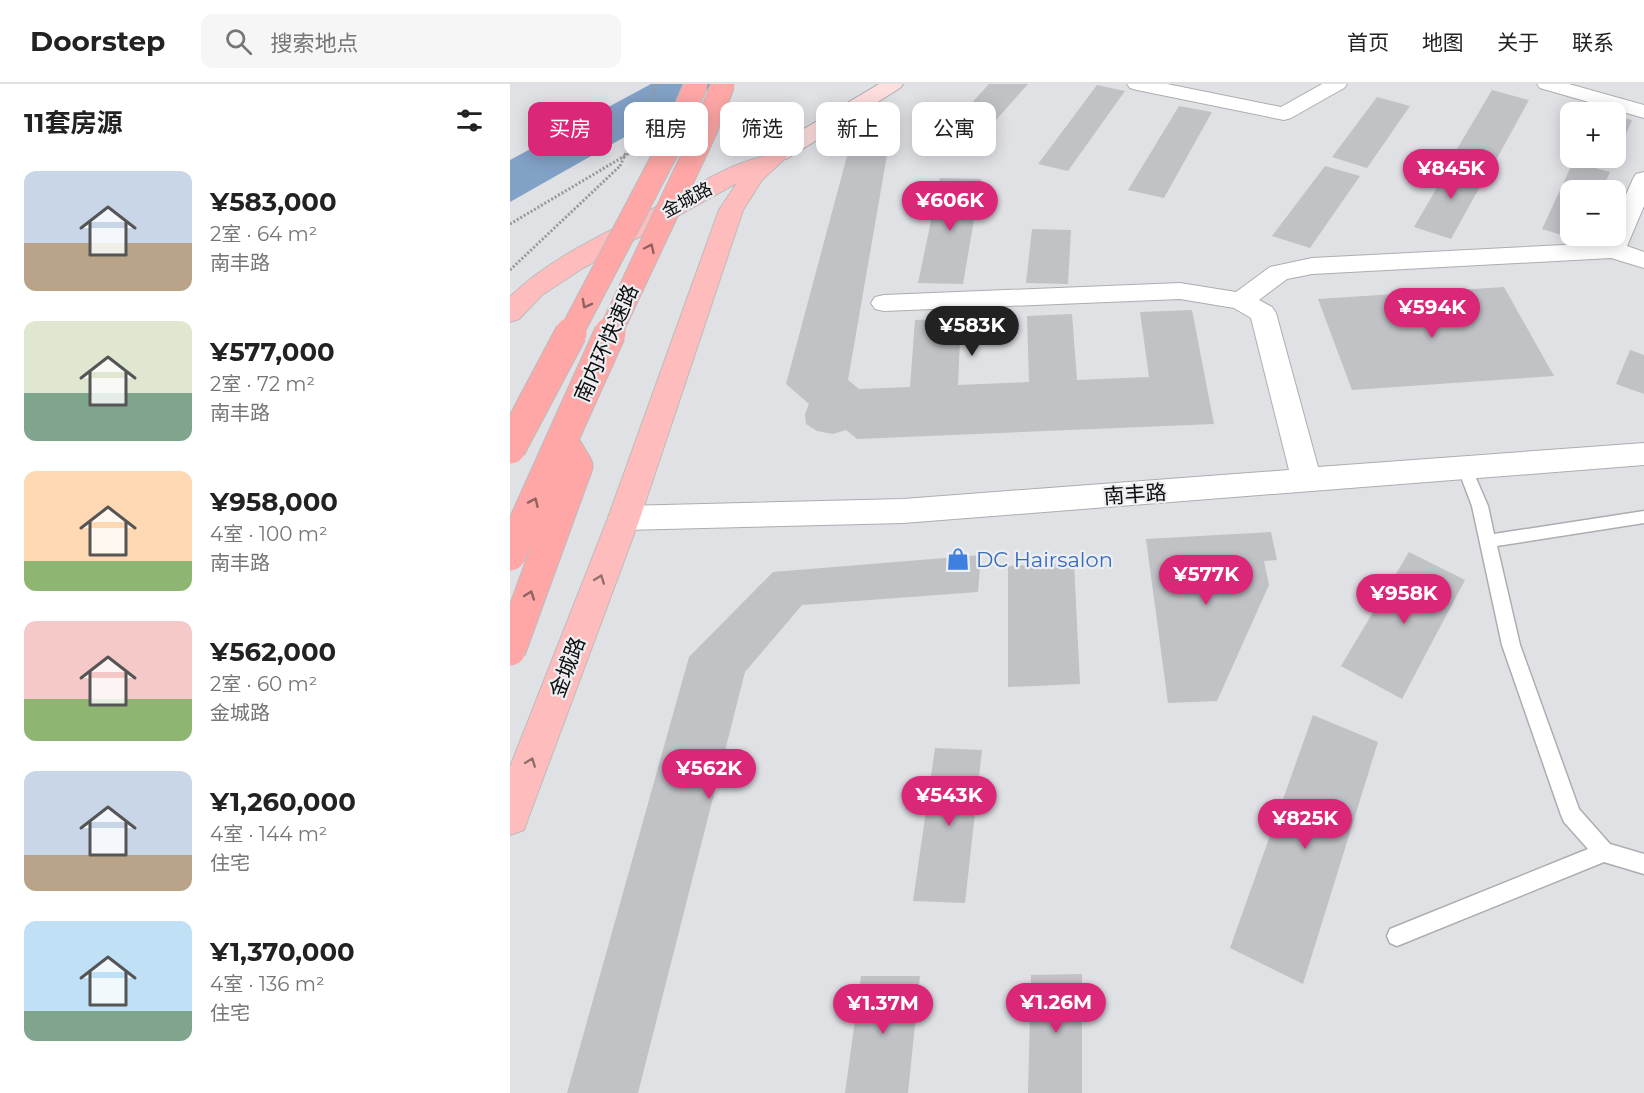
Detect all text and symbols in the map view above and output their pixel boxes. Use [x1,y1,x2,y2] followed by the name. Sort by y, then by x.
[201,14,621,68] search box
[30,24,165,58] text: Doorstep
[222,25,255,58] icon: search
[270,30,358,57] text: 搜索地点
[1347,30,1389,55] text: 首页
[1422,30,1464,55] text: 地图
[1497,30,1539,55] text: 关于
[1572,30,1614,55] text: 联系
[528,102,612,156] chip: 买房
[624,102,708,156] chip: 租房
[720,102,804,156] chip: 筛选
[816,102,900,156] chip: 新上
[912,102,996,156] chip: 公寓
[1560,102,1626,246] map controls
[1560,102,1626,168] button: +
[453,104,486,137] icon: filters
[24,107,122,139] text: 11套房源
[1409,149,1493,200] pin: ¥845K
[1417,156,1485,180] text: ¥845K
[658,178,716,222] street label: 金城路
[1560,180,1626,246] button: −
[908,181,992,232] pin: ¥606K
[210,186,337,218] text: ¥583,000
[916,188,984,212] text: ¥606K
[72,195,144,267] icon: home
[210,222,317,246] text: 2室 · 64 m²
[642,244,654,255] one-way arrow
[210,251,270,275] text: 南丰路
[569,280,643,406] street label: 南内环快速路
[1390,288,1474,339] pin: ¥594K
[1398,295,1466,319] text: ¥594K
[582,298,593,309] one-way arrow
[930,306,1014,357] pin: ¥583K
[939,313,1005,337] text: ¥583K
[210,336,335,368] text: ¥577,000
[72,345,144,417] icon: home
[210,372,315,396] text: 2室 · 72 m²
[210,401,270,425] text: 南丰路
[1103,479,1167,509] street label: 南丰路
[210,486,338,518] text: ¥958,000
[72,495,144,567] icon: home
[527,498,539,509] one-way arrow
[210,522,328,546] text: 4室 · 100 m²
[945,546,971,572] shop icon: DC Hairsalon
[976,547,1113,572] place label: DC Hairsalon
[210,551,270,575] text: 南丰路
[1164,555,1248,606] pin: ¥577K
[1173,562,1239,586] text: ¥577K
[1362,574,1446,625] pin: ¥958K
[593,575,606,585] one-way arrow
[1370,581,1438,605] text: ¥958K
[523,590,536,601] one-way arrow
[544,633,590,701] street label: 金城路
[210,636,336,668] text: ¥562,000
[72,645,144,717] icon: home
[210,672,317,696] text: 2室 · 60 m²
[210,701,270,725] text: 金城路
[667,749,751,800] pin: ¥562K
[676,756,742,780] text: ¥562K
[524,757,536,768] one-way arrow
[907,776,991,827] pin: ¥543K
[916,783,982,807] text: ¥543K
[210,786,356,818] text: ¥1,260,000
[72,795,144,867] icon: home
[1263,799,1347,850] pin: ¥825K
[1272,806,1338,830] text: ¥825K
[210,822,327,846] text: 4室 · 144 m²
[210,851,250,875] text: 住宅
[210,936,355,968] text: ¥1,370,000
[72,945,144,1017] icon: home
[210,972,324,996] text: 4室 · 136 m²
[1007,983,1105,1034] pin: ¥1.26M
[834,984,932,1035] pin: ¥1.37M
[1020,990,1092,1014] text: ¥1.26M
[847,991,919,1015] text: ¥1.37M
[210,1001,250,1025] text: 住宅

